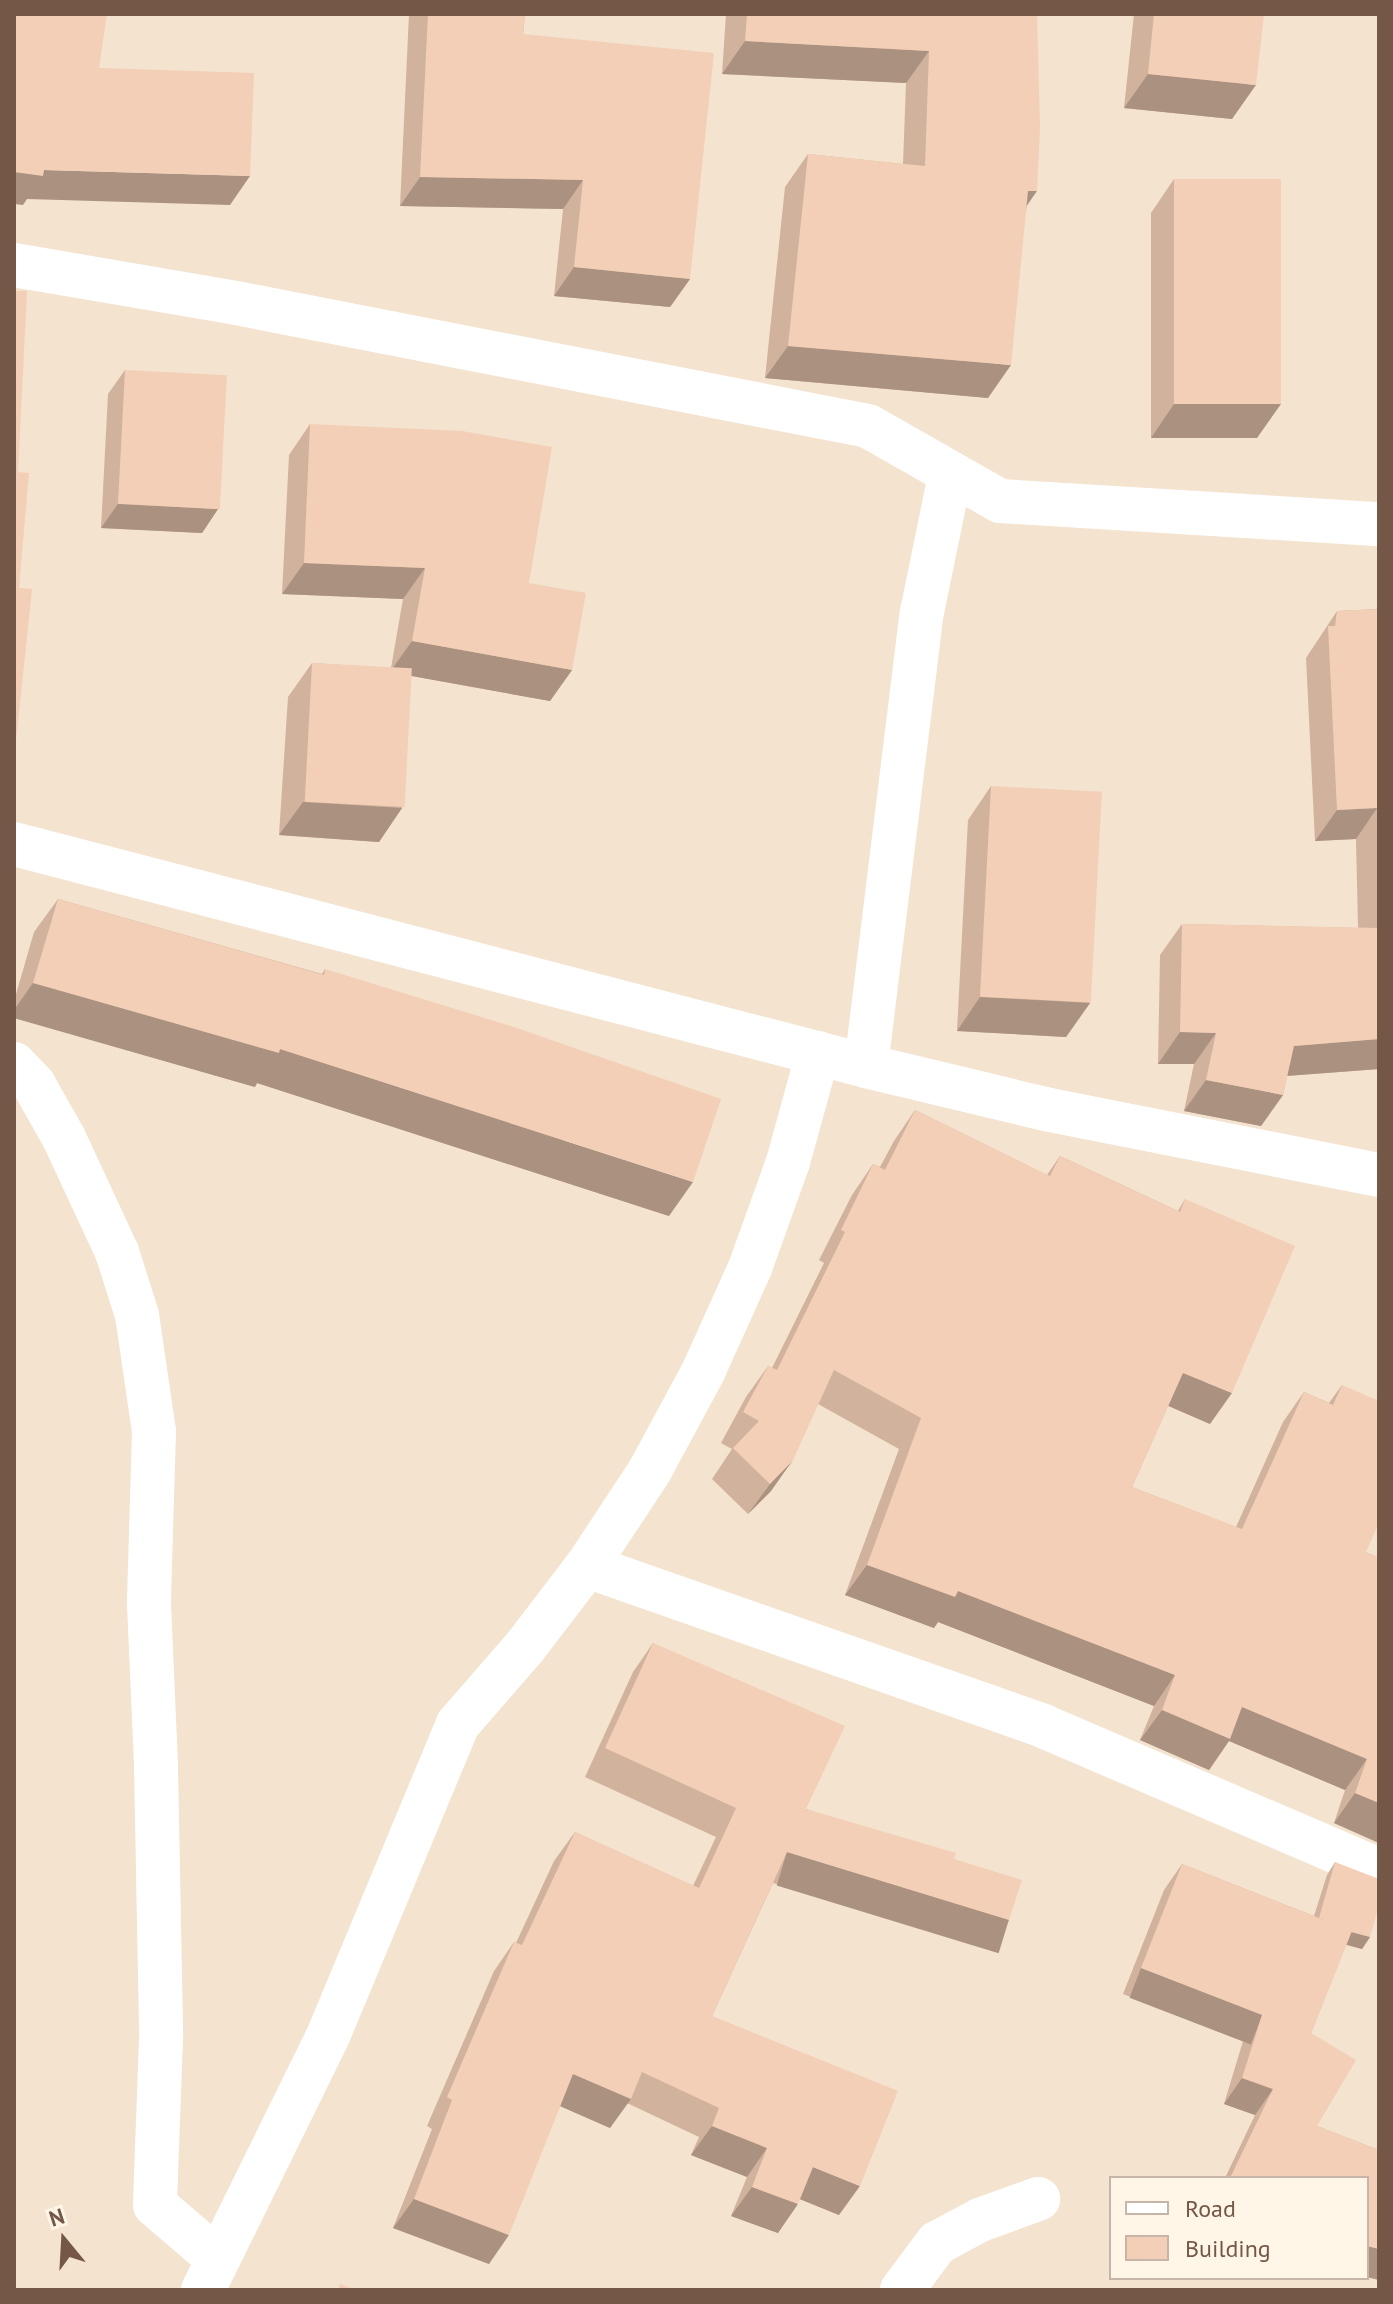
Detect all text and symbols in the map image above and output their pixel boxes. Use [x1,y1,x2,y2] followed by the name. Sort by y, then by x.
[1109,2176,1369,2280] legend
[1185,2193,1236,2224] text: Road
[24,2200,104,2280] north arrow
[45,2202,68,2233] text: N
[1185,2233,1271,2264] text: Building

